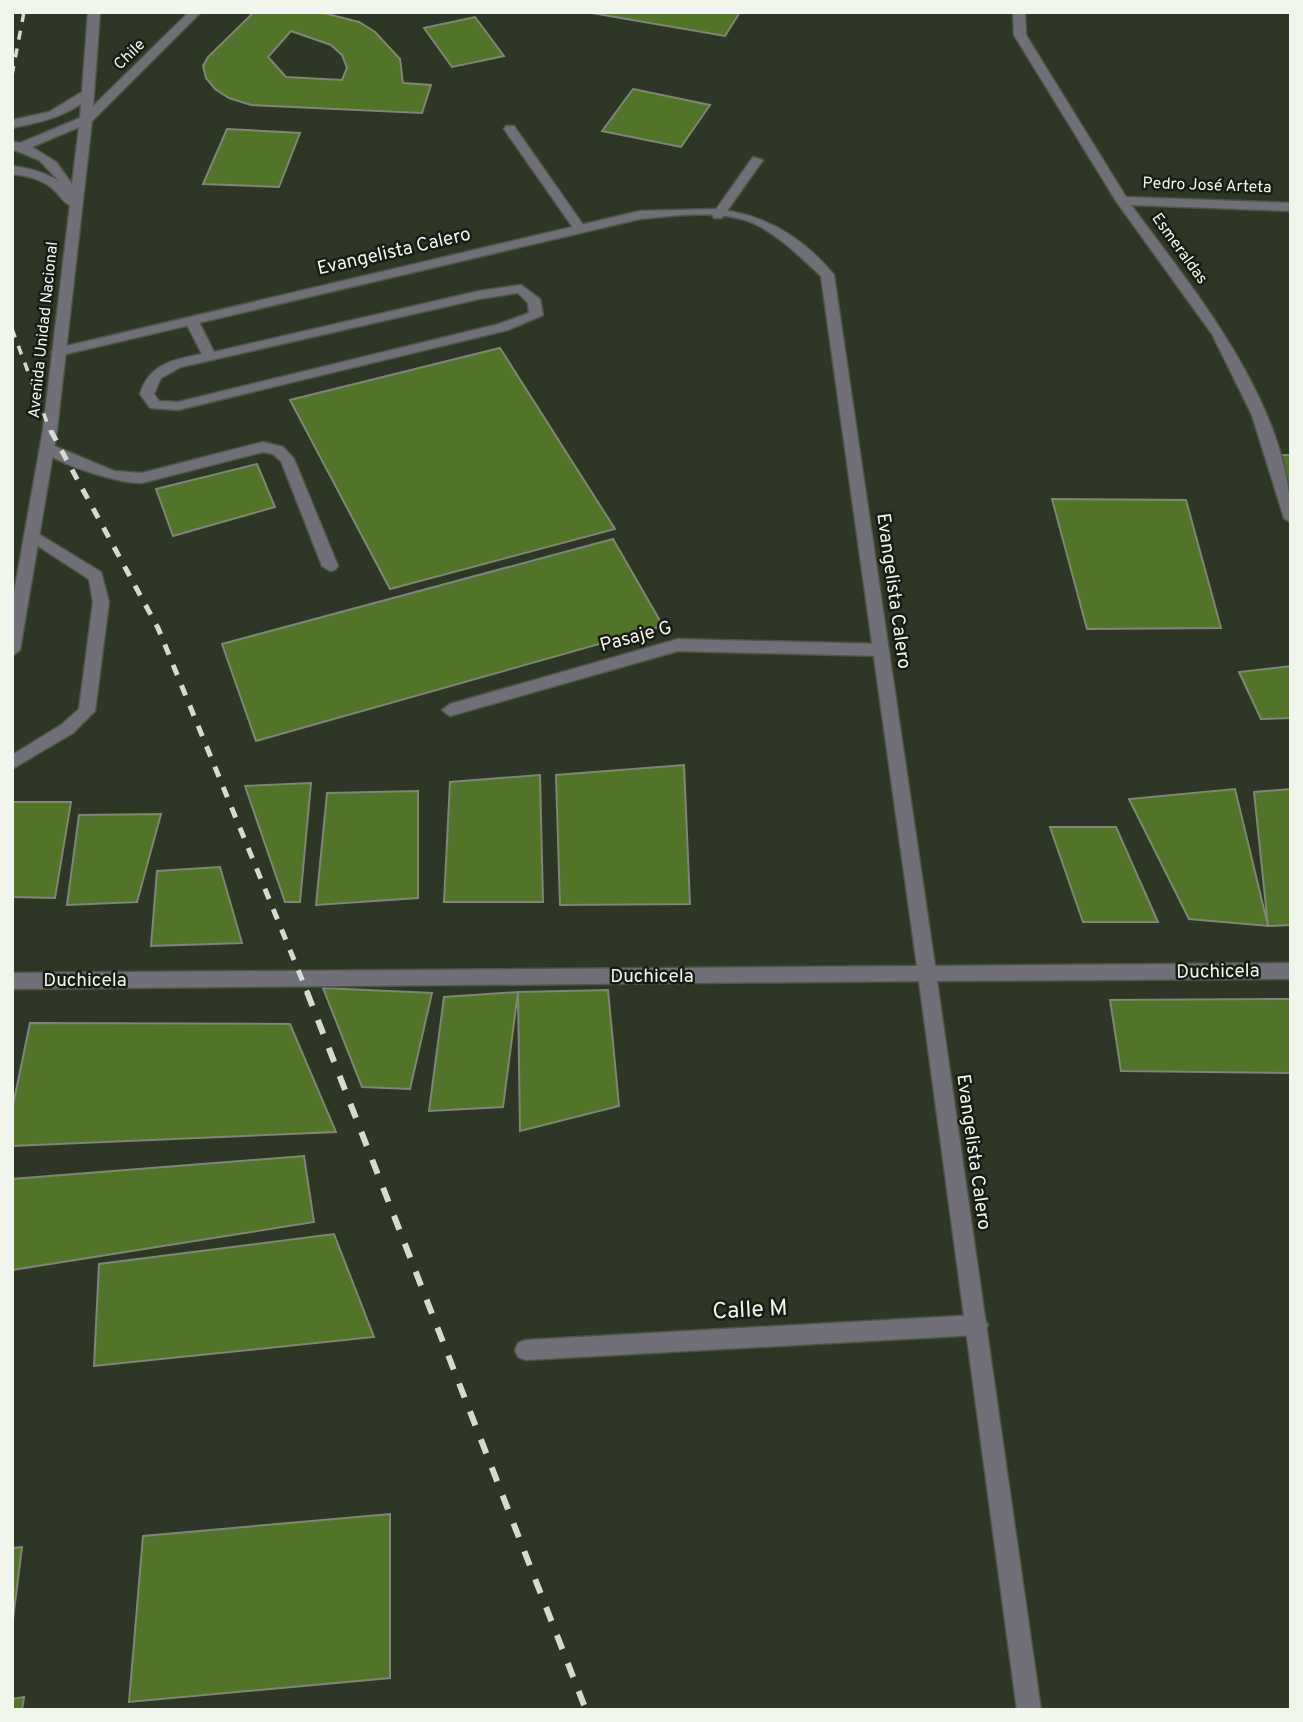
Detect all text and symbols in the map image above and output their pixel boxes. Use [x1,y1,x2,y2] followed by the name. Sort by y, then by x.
[110,35,150,75] street label: Chile
[1142,174,1272,198] street label: Pedro José Arteta
[1147,210,1211,288] street label: Esmeraldas
[315,223,473,281] street label: Evangelista Calero
[25,241,63,419] street label: Avenida Unidad Nacional
[870,512,916,670] street label: Evangelista Calero
[597,616,675,658] street label: Pasaje G
[1176,959,1260,985] street label: Duchicela
[610,965,694,989] street label: Duchicela
[43,969,127,993] street label: Duchicela
[950,1073,996,1231] street label: Evangelista Calero
[712,1295,788,1327] street label: Calle M

